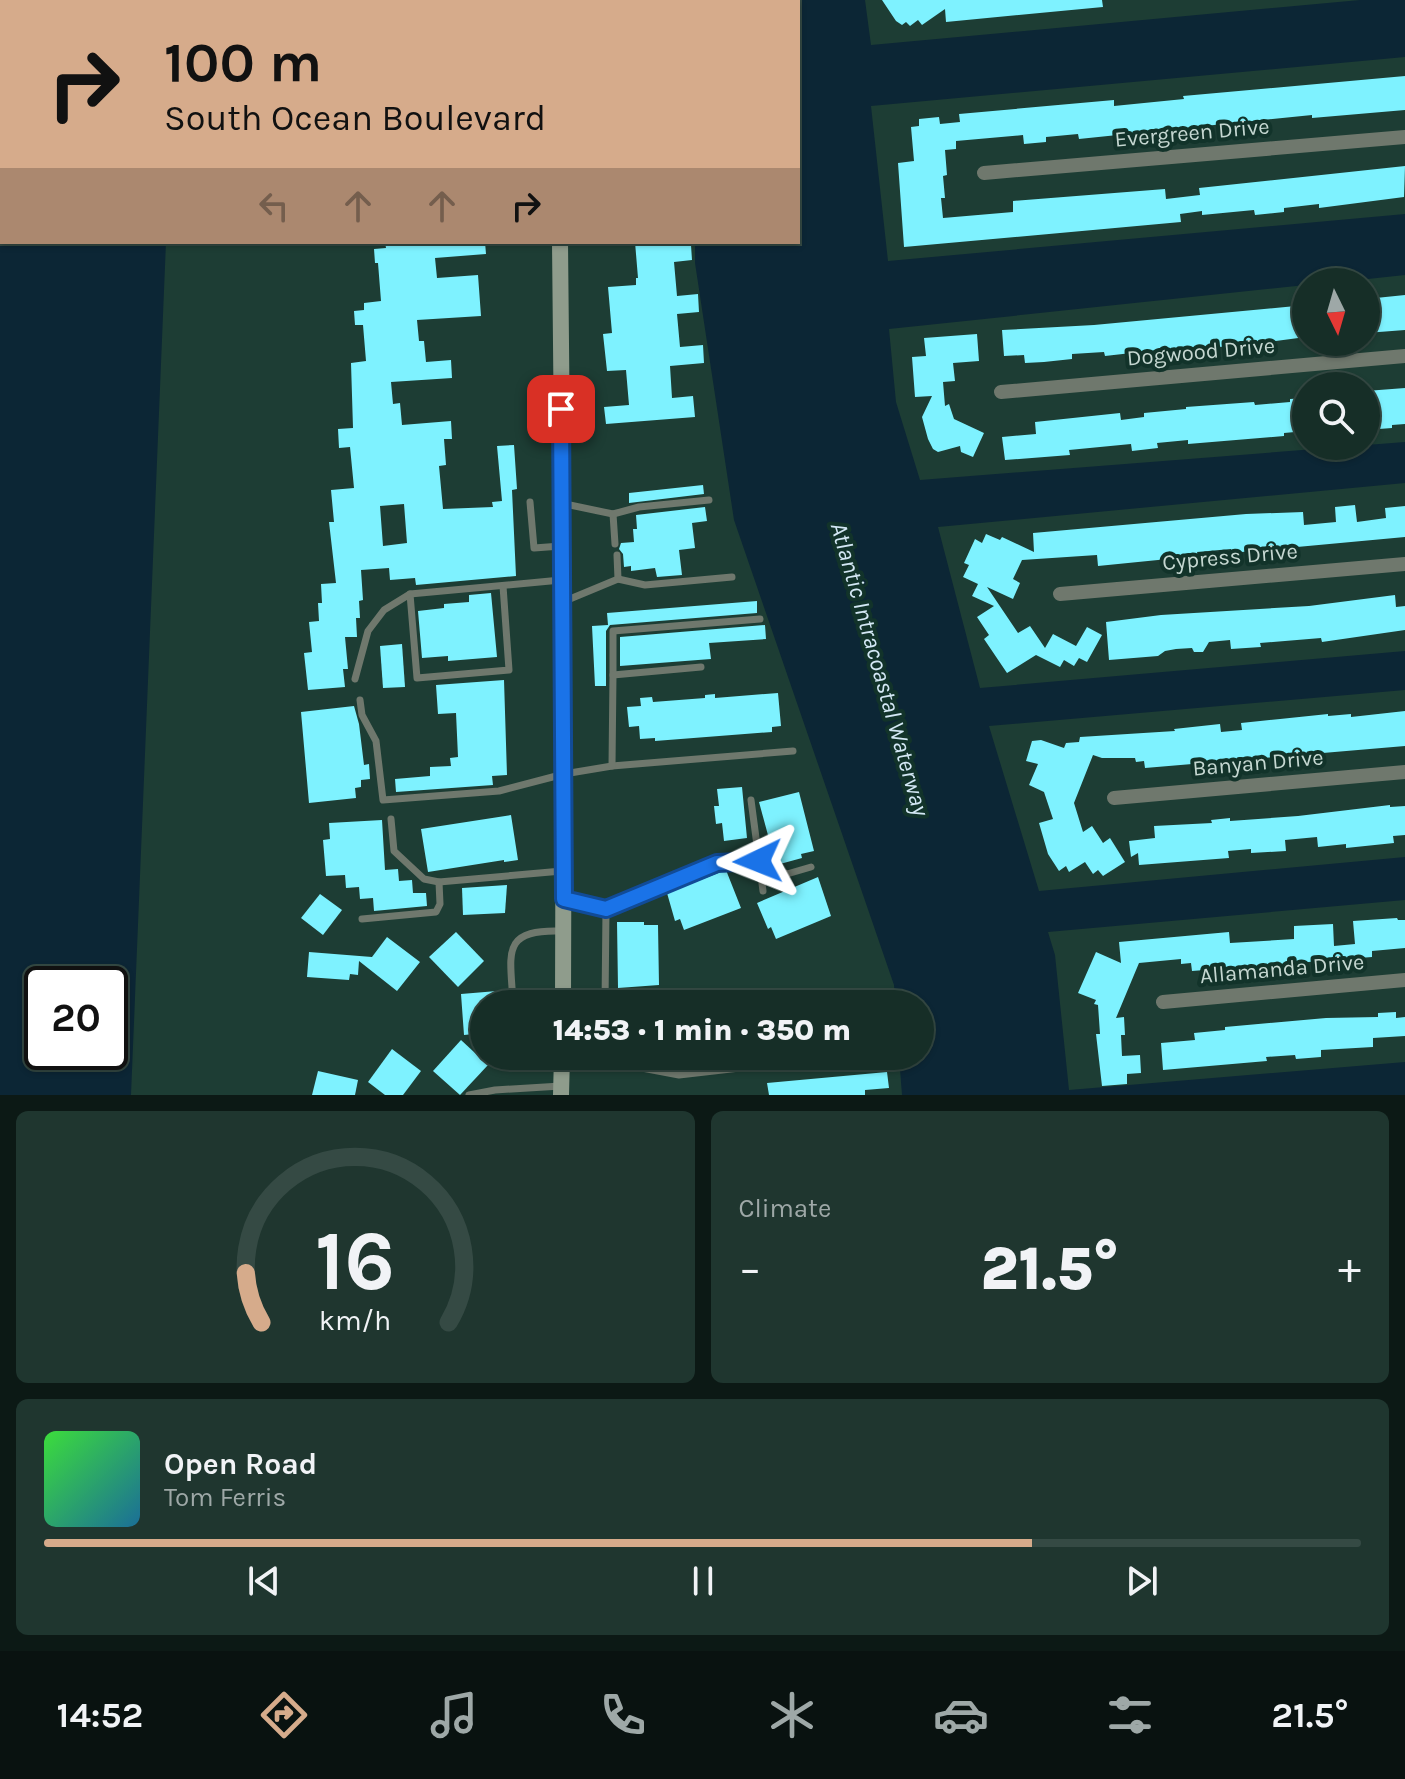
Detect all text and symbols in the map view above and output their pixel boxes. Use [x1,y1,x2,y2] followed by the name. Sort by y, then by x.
[164,30,322,95] text: 100 m
[32,32,136,136] icon: right
[164,97,546,139] text: South Ocean Boulevard
[1114,113,1270,153] street label: Evergreen Drive
[252,184,296,228] icon: left
[336,184,380,228] icon: ahead
[420,184,464,228] icon: ahead
[504,184,548,228] icon: right
[1292,268,1380,356] north arrow
[1292,268,1380,460] map controls
[1126,333,1276,371] street label: Dogwood Drive
[1292,372,1380,460] button: search
[527,375,595,443] pin
[539,387,583,431] icon: arrive
[825,519,936,820] water label: Atlantic Intracoastal Waterway
[1161,538,1299,576] street label: Cypress Drive
[1191,744,1325,782] street label: Banyan Drive
[716,819,800,903] position arrow
[1199,949,1365,989] street label: Allamanda Drive
[24,966,128,1070] speed limit sign: 20
[553,1012,851,1048] text: 14:53 · 1 min · 350 m
[739,1193,831,1224] text: Climate
[315,1213,395,1310] text: 16
[980,1234,1119,1304] text: 21.5°
[739,1243,762,1294] text: −
[1338,1243,1361,1294] text: +
[319,1304,391,1337] text: km/h
[164,1446,317,1482] text: Open Road
[164,1482,286,1513] text: Tom Ferris
[242,1559,286,1603] icon: previous
[681,1559,725,1603] icon: pause
[1120,1559,1164,1603] icon: next
[256,1687,312,1743] icon: directions
[426,1687,482,1743] icon: music
[595,1687,651,1743] icon: phone
[764,1687,820,1743] icon: climate
[933,1687,989,1743] icon: car
[1102,1687,1158,1743] icon: filters
[57,1694,143,1736] text: 14:52
[1271,1694,1348,1736] text: 21.5°

